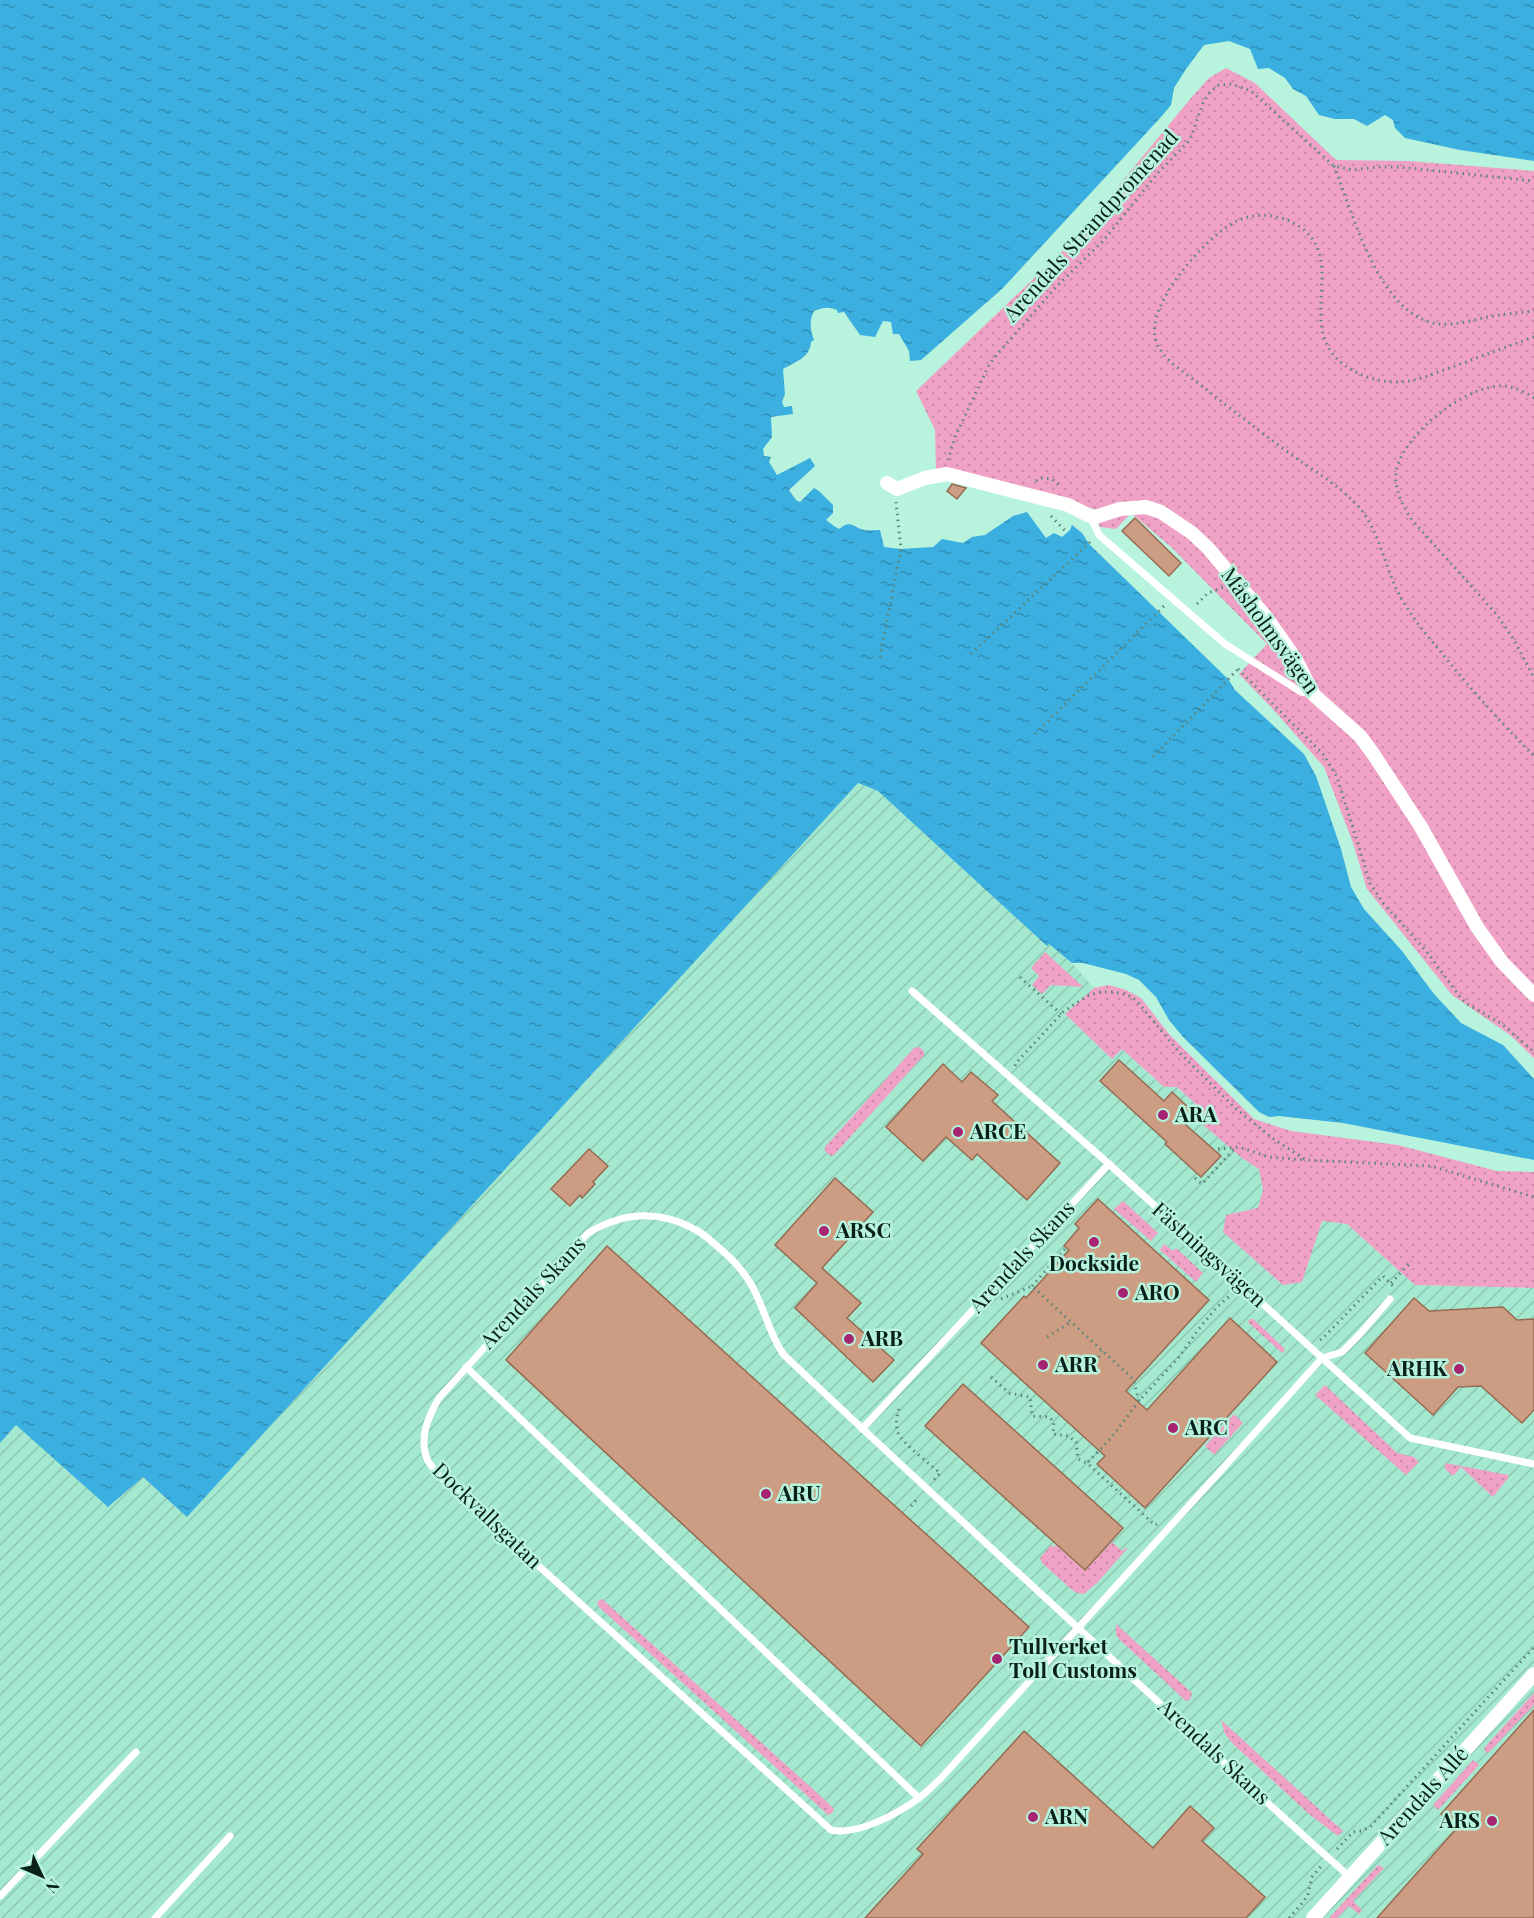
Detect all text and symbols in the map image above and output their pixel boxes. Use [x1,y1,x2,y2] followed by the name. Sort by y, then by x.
[995,123,1183,327] street label: Arendals Strandpromenad
[1216,561,1327,699] street label: Måsholmsvägen
[1174,1099,1218,1127] place label: ARA
[1156,1108,1170,1122] marker: ARA
[969,1116,1026,1144] place label: ARCE
[951,1125,965,1139] marker: ARCE
[961,1194,1080,1318] street label: Arendals Skans
[1147,1195,1274,1313] street label: Fästningsvägen
[835,1215,891,1243] place label: ARSC
[817,1224,831,1238] marker: ARSC
[472,1230,591,1354] street label: Arendals Skans
[1087,1235,1101,1249] marker: Dockside
[1049,1248,1139,1276] place label: Dockside
[1134,1277,1180,1305] place label: ARO
[1116,1286,1130,1300] marker: ARO
[860,1323,903,1351] place label: ARB
[842,1332,856,1346] marker: ARB
[1054,1349,1098,1377] place label: ARR
[1386,1353,1448,1381] place label: ARHK
[1036,1358,1050,1372] marker: ARR
[1452,1362,1466,1376] marker: ARHK
[1184,1412,1228,1440] place label: ARC
[1166,1421,1180,1435] marker: ARC
[428,1455,550,1574] street label: Dockvallsgatan
[777,1478,821,1506] place label: ARU
[759,1487,773,1501] marker: ARU
[1009,1631,1137,1683] place label: Tullverket Toll Customs
[990,1652,1004,1666] marker: Tullverket Toll Customs
[1153,1691,1277,1810] street label: Arendals Skans
[1369,1739,1473,1851] street label: Arendals Allé
[1044,1801,1088,1829] place label: ARN
[1439,1805,1480,1833] place label: ARS
[1026,1810,1040,1824] marker: ARN
[1485,1814,1499,1828] marker: ARS
[12,1846,72,1906] north arrow
[41,1875,65,1899] text: N

